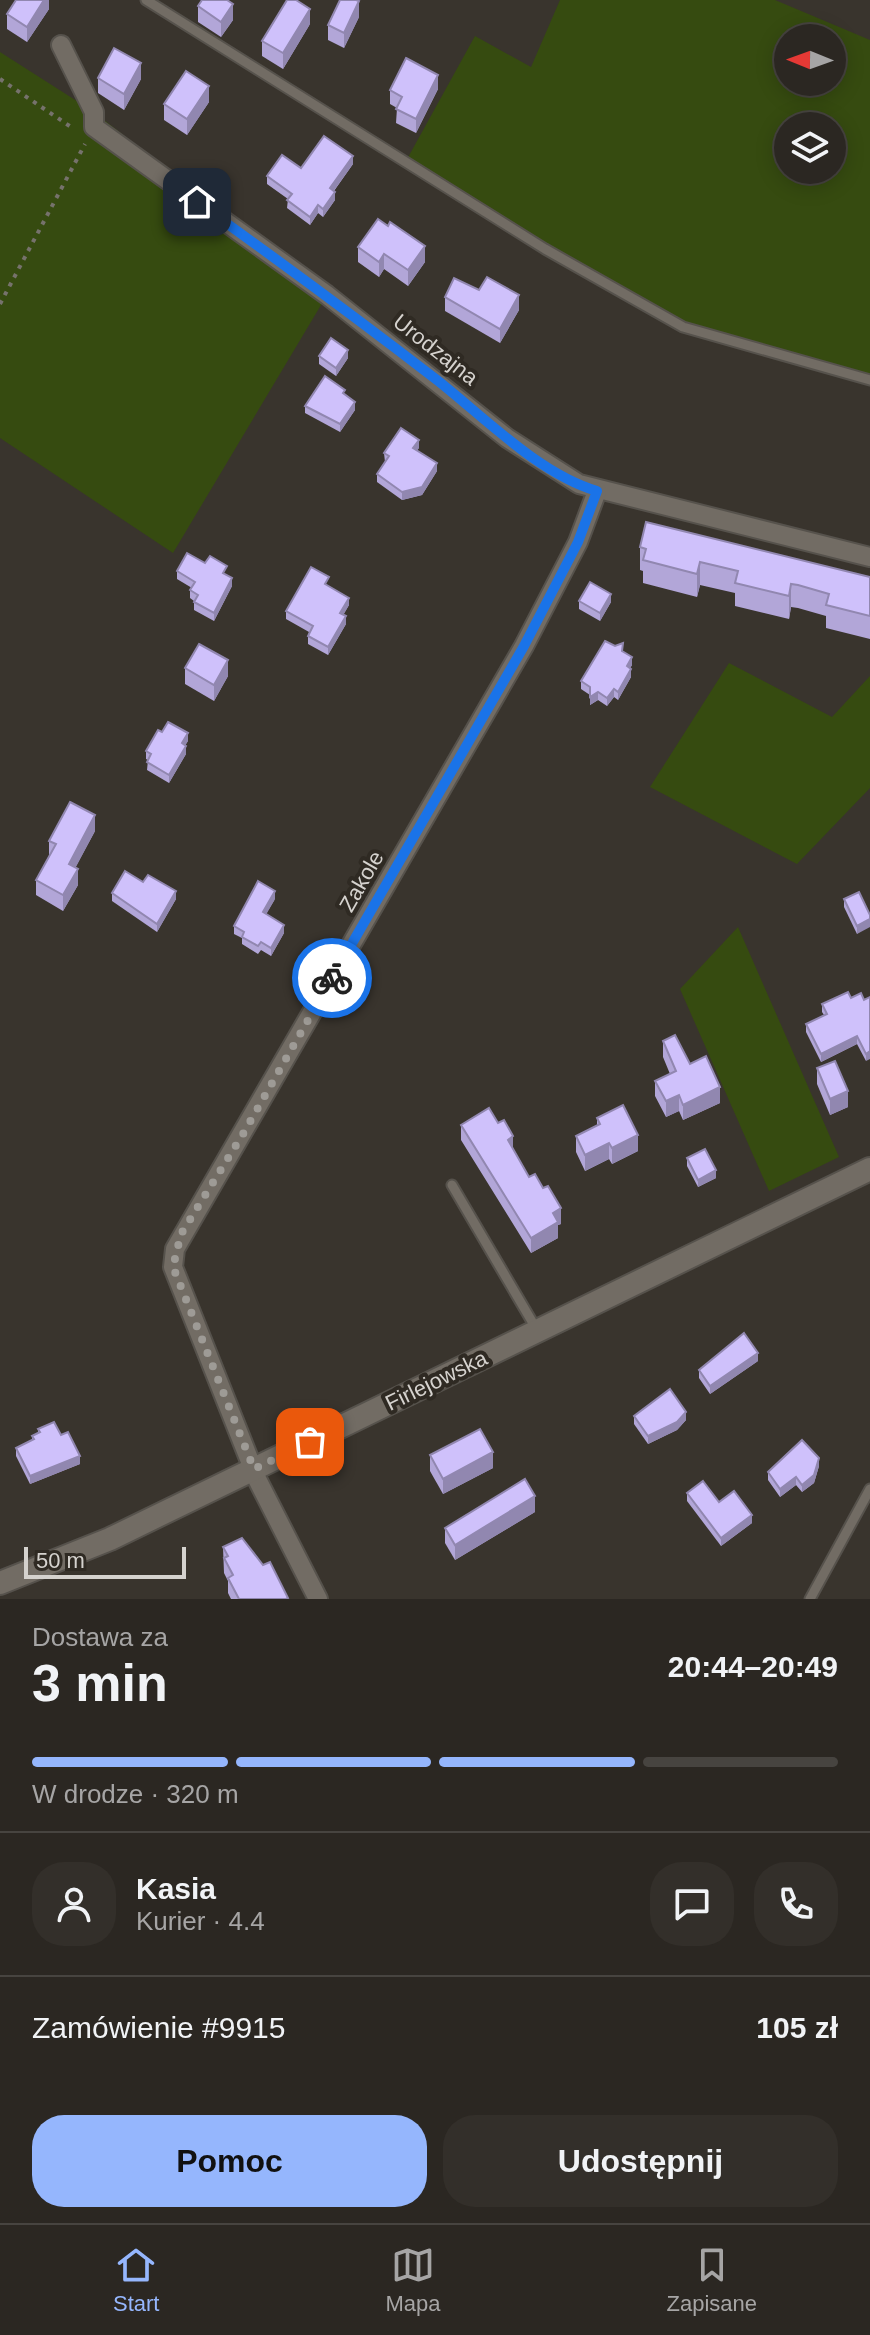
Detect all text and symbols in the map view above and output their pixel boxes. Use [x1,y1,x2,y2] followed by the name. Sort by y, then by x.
[774,24,846,96] north arrow
[774,24,846,184] map controls
[774,112,846,184] button: layers
[163,168,231,236] pin
[175,180,219,224] icon: home
[388,309,483,391] street label: Urodzajna
[334,846,389,916] street label: Zakole
[292,938,372,1018] courier
[310,956,354,1000] icon: bike
[381,1345,492,1416] street label: Firlejowska
[276,1408,344,1476] pin
[288,1420,332,1464] icon: bag
[24,1543,186,1579] scale bar
[36,1548,85,1573] text: 50 m
[32,1622,168,1652] text: Dostawa za
[668,1650,838,1683] text: 20:44–20:49
[32,1654,168,1712] text: 3 min
[32,1779,239,1809] text: W drodze · 320 m
[32,1862,116,1946] button: person
[650,1862,734,1946] button: chat
[754,1862,838,1946] button: phone
[136,1872,216,1905] text: Kasia
[136,1906,265,1936] text: Kurier · 4.4
[32,2011,286,2044] text: Zamówienie #9915
[756,2011,838,2044] text: 105 zł
[32,2115,427,2207] button: Pomoc
[443,2115,838,2207] button: Udostępnij
[113,2243,159,2317] tab: Start
[385,2243,440,2317] tab: Mapa
[666,2243,757,2317] tab: Zapisane

